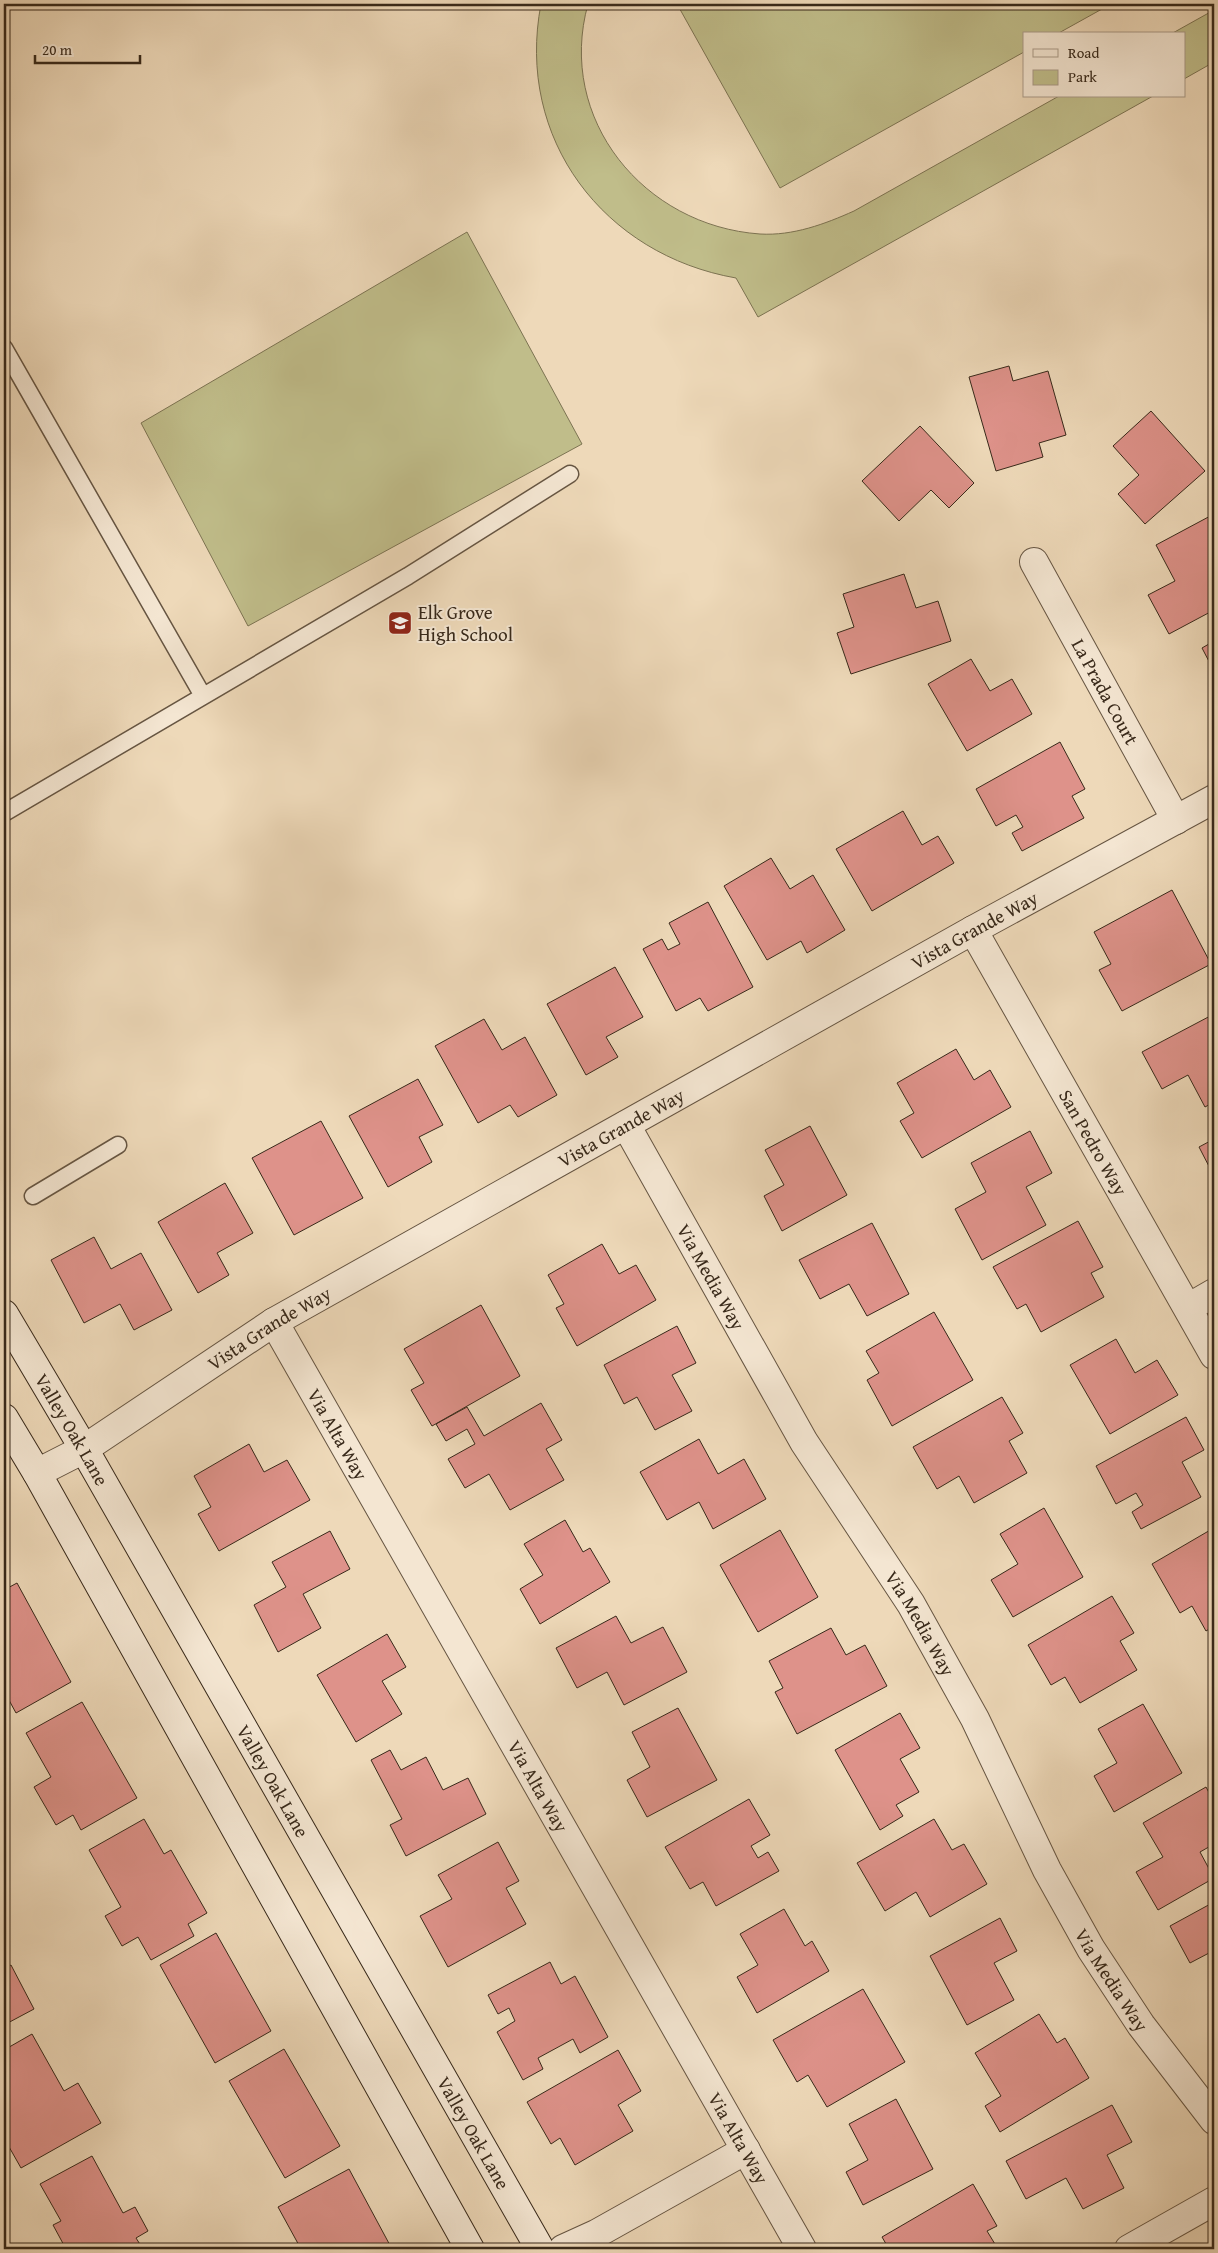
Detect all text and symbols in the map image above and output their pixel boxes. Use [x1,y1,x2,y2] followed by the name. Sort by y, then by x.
[35,32,140,64] scale bar
[1023,32,1186,98] legend
[42,39,73,60] text: 20 m
[1068,42,1099,63] text: Road
[1068,66,1097,87] text: Park
[418,598,513,648] place label: Elk Grove High School
[387,610,413,636] school or university icon: Elk Grove High School
[1065,633,1146,750] street label: La Prada Court
[906,883,1043,976] street label: Vista Grande Way
[553,1081,690,1174] street label: Vista Grande Way
[1052,1084,1135,1201] street label: San Pedro Way
[670,1218,753,1335] street label: Via Media Way
[202,1279,336,1377] street label: Vista Grande Way
[28,1368,116,1491] street label: Valley Oak Lane
[301,1383,375,1486] street label: Via Alta Way
[879,1565,963,1681] street label: Via Media Way
[230,1719,317,1843] street label: Valley Oak Lane
[501,1735,576,1838] street label: Via Alta Way
[1068,1923,1155,2038] street label: Via Media Way
[430,2071,517,2194] street label: Valley Oak Lane
[701,2087,776,2189] street label: Via Alta Way

